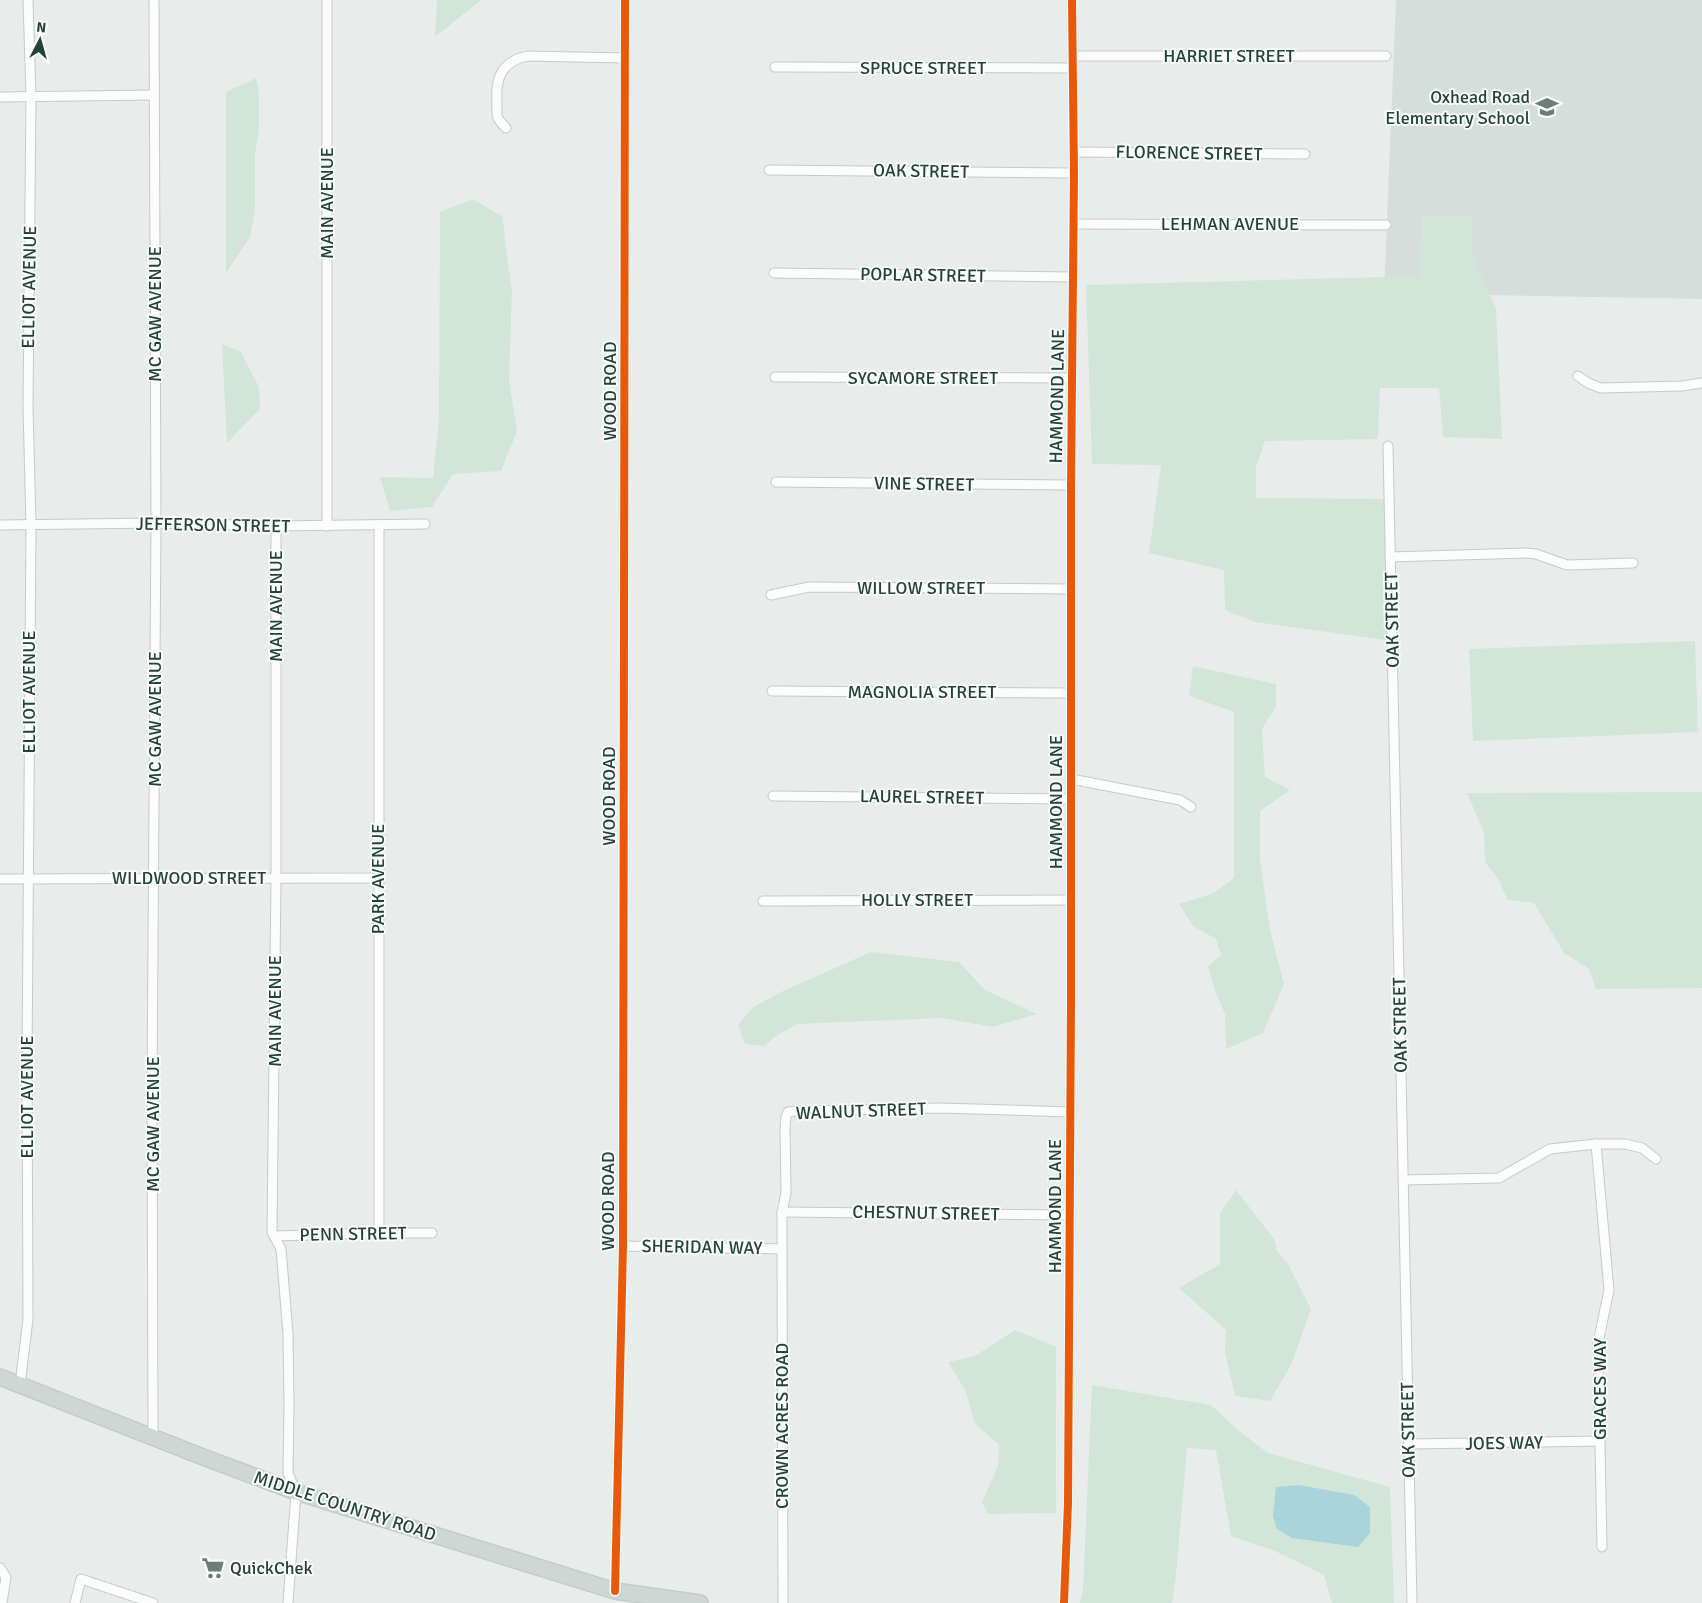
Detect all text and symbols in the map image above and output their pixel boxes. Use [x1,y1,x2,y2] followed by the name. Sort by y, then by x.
[15,15,65,65] north arrow
[36,19,47,37] text: N
[1163,45,1295,67] street label: HARRIET STREET
[860,57,986,79] street label: SPRUCE STREET
[1385,86,1530,129] place label: Oxhead Road Elementary School
[1534,94,1560,120] school or university icon: Oxhead Road Elementary School
[1115,141,1263,165] street label: FLORENCE STREET
[316,147,338,259] street label: MAIN AVENUE
[873,159,969,183] street label: OAK STREET
[1161,213,1299,235] street label: LEHMAN AVENUE
[17,225,41,349] street label: ELLIOT AVENUE
[144,246,166,382] street label: MC GAW AVENUE
[860,263,986,287] street label: POPLAR STREET
[1045,329,1069,463] street label: HAMMOND LANE
[599,341,621,441] street label: WOOD ROAD
[848,367,998,389] street label: SYCAMORE STREET
[874,472,975,496] street label: VINE STREET
[136,513,291,537] street label: JEFFERSON STREET
[265,550,287,662] street label: MAIN AVENUE
[1380,572,1404,668] street label: OAK STREET
[857,577,985,599] street label: WILLOW STREET
[18,630,40,754] street label: ELLIOT AVENUE
[144,651,166,787] street label: MC GAW AVENUE
[848,681,997,703] street label: MAGNOLIA STREET
[1045,735,1067,869] street label: HAMMOND LANE
[598,746,620,846] street label: WOOD ROAD
[860,785,985,809] street label: LAUREL STREET
[367,824,389,934] street label: PARK AVENUE
[112,867,266,889] street label: WILDWOOD STREET
[861,889,973,911] street label: HOLLY STREET
[264,955,286,1067] street label: MAIN AVENUE
[1388,977,1412,1073] street label: OAK STREET
[16,1035,38,1159] street label: ELLIOT AVENUE
[142,1056,164,1192] street label: MC GAW AVENUE
[795,1098,927,1124] street label: WALNUT STREET
[1044,1139,1066,1273] street label: HAMMOND LANE
[597,1151,619,1251] street label: WOOD ROAD
[852,1201,1000,1225] street label: CHESTNUT STREET
[299,1222,407,1246] street label: PENN STREET
[641,1235,763,1259] street label: SHERIDAN WAY
[1589,1338,1611,1440] street label: GRACES WAY
[771,1343,793,1509] street label: CROWN ACRES ROAD
[1396,1382,1420,1478] street label: OAK STREET
[1465,1431,1543,1455] street label: JOES WAY
[251,1466,439,1546] street label: MIDDLE COUNTRY ROAD
[200,1555,226,1581] supermarket icon: QuickChek
[230,1557,313,1579] place label: QuickChek

